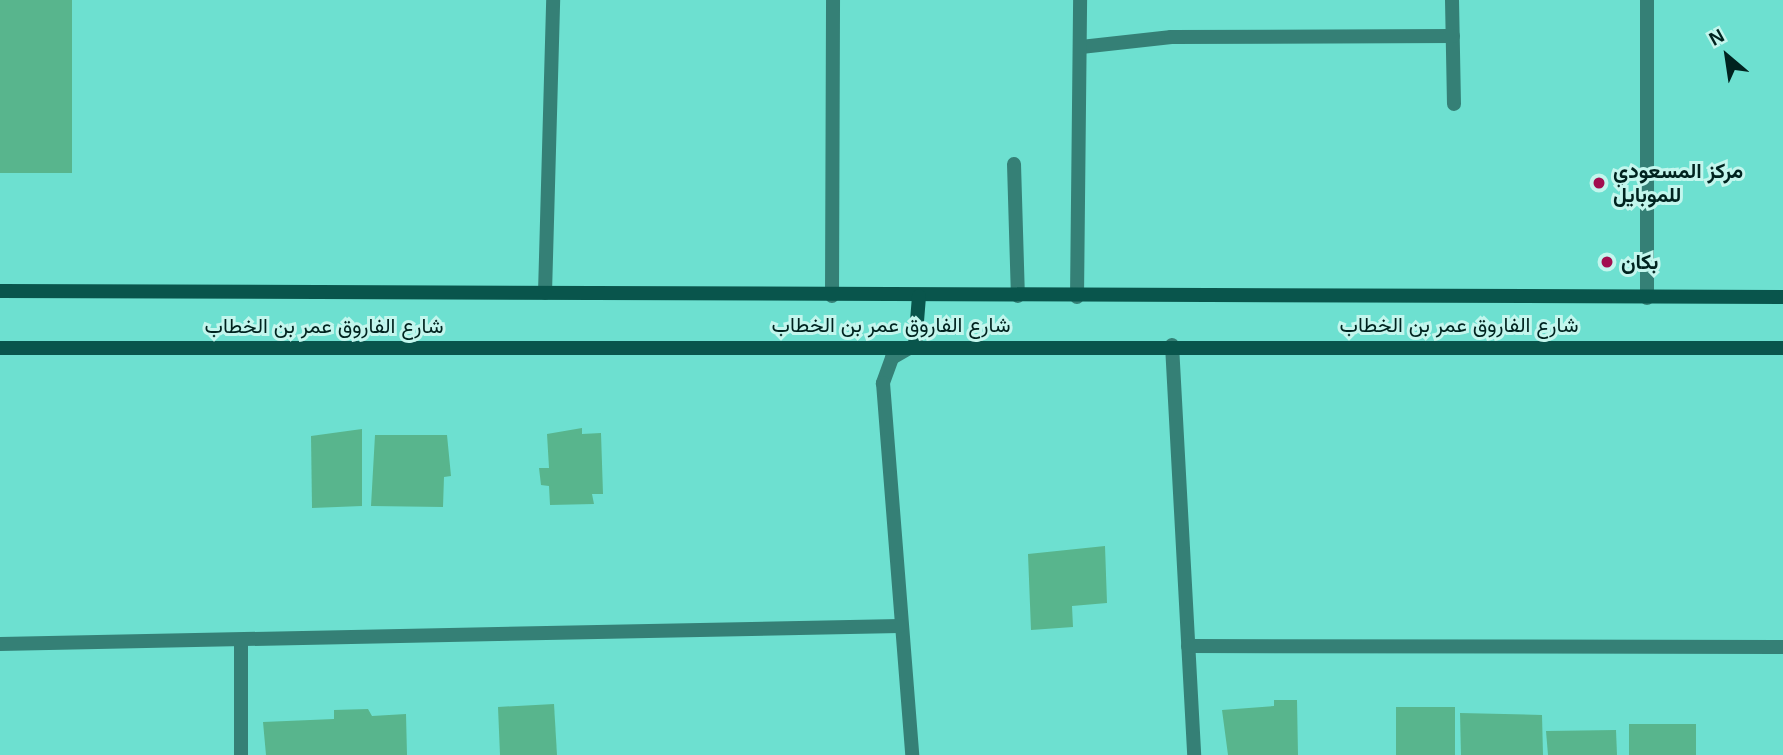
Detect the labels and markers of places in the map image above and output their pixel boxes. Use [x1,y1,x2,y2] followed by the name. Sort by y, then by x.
[1613,158,1743,208] place label: مركز المسعودي للموبايل
[1591,175,1607,191] marker: مركز المسعودي للموبايل
[1621,249,1659,275] place label: بكان
[1599,254,1615,270] marker: بكان

